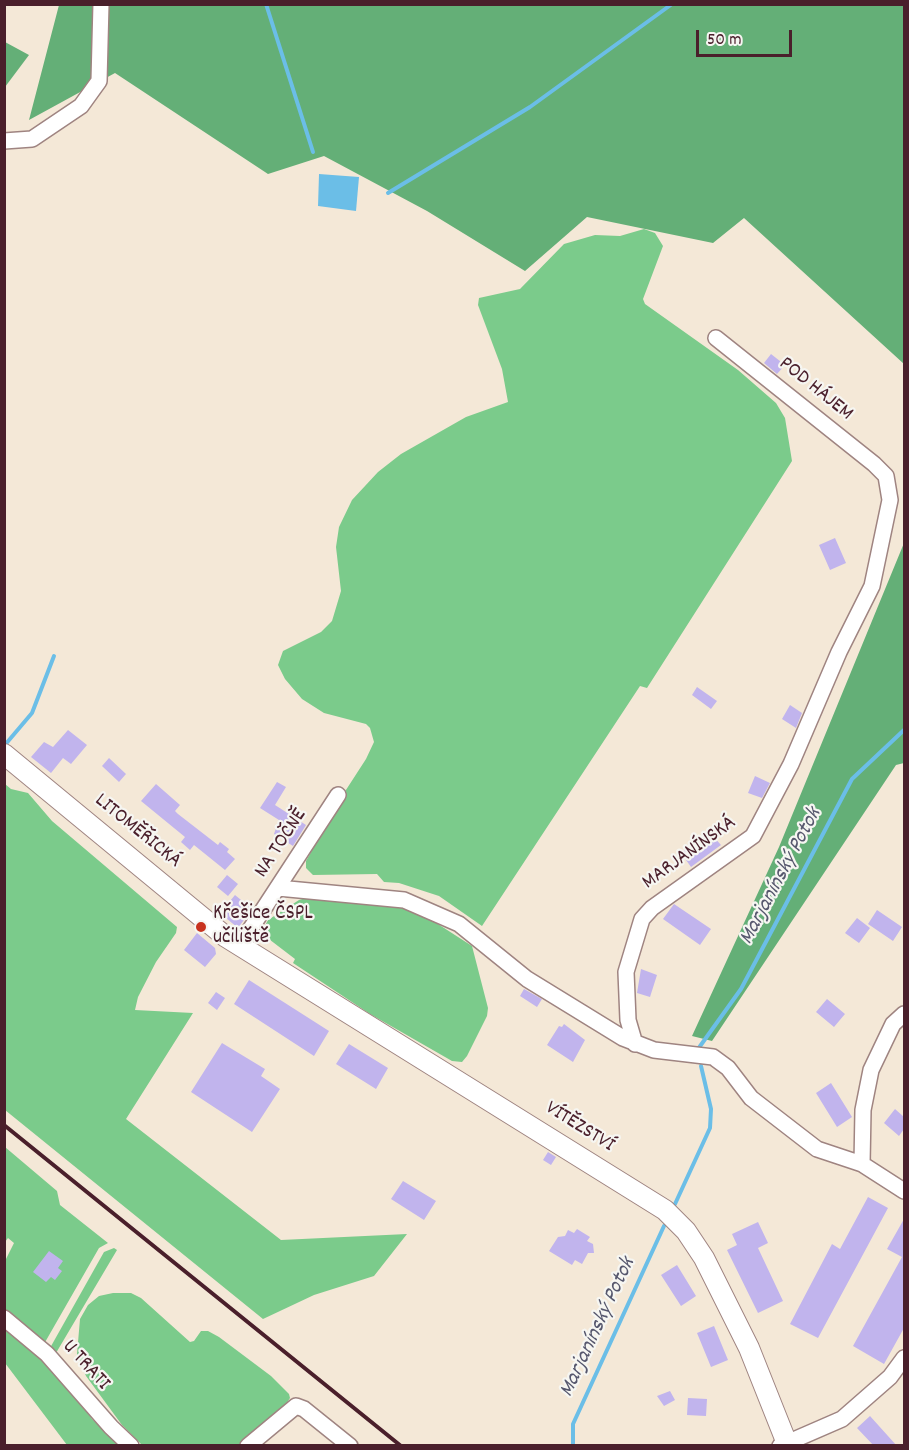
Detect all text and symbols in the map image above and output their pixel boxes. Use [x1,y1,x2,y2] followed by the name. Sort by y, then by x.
[699,18,795,56] scale bar
[707,28,742,53] text: 50 m
[773,352,857,428] street label: POD HÁJEM
[88,789,186,875] street label: LITOMĚŘICKÁ
[735,804,829,950] water label: Marjanínský Potok
[250,805,314,883] street label: NA TOČNĚ
[638,812,742,896] street label: MARJANÍNSKÁ
[213,902,313,952] place label: Křešice ČSPL učiliště
[194,920,208,934] marker: Křešice ČSPL učiliště
[540,1097,618,1159] street label: VÍTĚZSTVÍ
[555,1254,643,1402] water label: Marjanínský Potok
[56,1335,114,1397] street label: U TRATI

